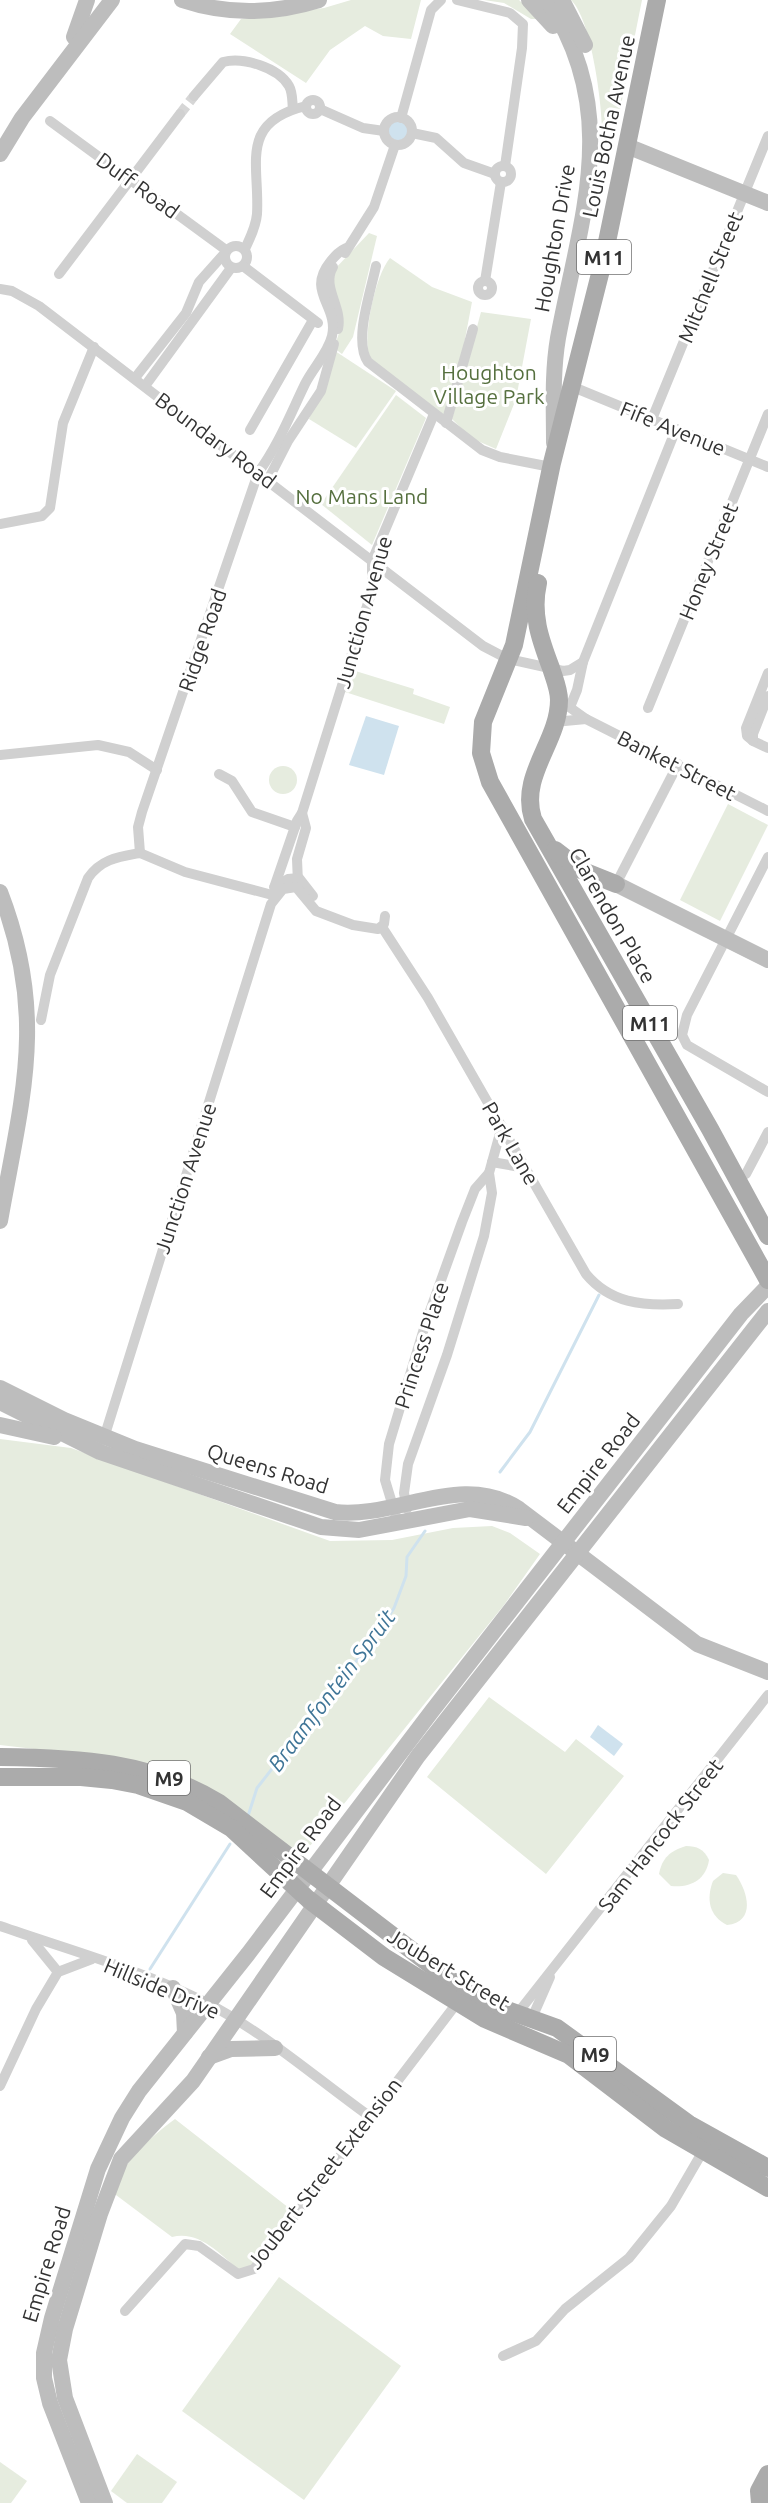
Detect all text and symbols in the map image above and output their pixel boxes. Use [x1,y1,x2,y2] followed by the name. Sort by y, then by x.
[577,32,639,220] street label: Louis Botha Avenue
[92,147,184,223] street label: Duff Road
[529,162,579,314] street label: Houghton Drive
[673,208,747,346] street label: Mitchell Street
[577,240,631,274] road number: M11
[433,360,545,408] park label: Houghton Village Park
[151,387,281,493] street label: Boundary Road
[617,396,729,460] street label: Fife Avenue
[296,484,428,508] park label: No Mans Land
[674,499,742,623] street label: Honey Street
[330,533,396,691] street label: Junction Avenue
[173,585,231,695] street label: Ridge Road
[614,725,740,805] street label: Banket Street
[565,843,661,987] street label: Clarendon Place
[623,1006,677,1040] road number: M11
[478,1097,544,1189] street label: Park Lane
[149,1100,221,1256] street label: Junction Avenue
[389,1278,453,1412] street label: Princess Place
[552,1408,644,1518] street label: Empire Road
[204,1438,332,1498] street label: Queens Road
[262,1604,401,1776] water label: Braamfontein Spruit
[593,1754,727,1916] street label: Sam Hancock Street
[148,1761,190,1795] road number: M9
[254,1792,346,1902] street label: Empire Road
[384,1923,514,2015] street label: Joubert Street
[101,1953,223,2023] street label: Hillside Drive
[574,2037,616,2071] road number: M9
[242,2073,406,2273] street label: Joubert Street Extension
[17,2203,75,2325] street label: Empire Road

